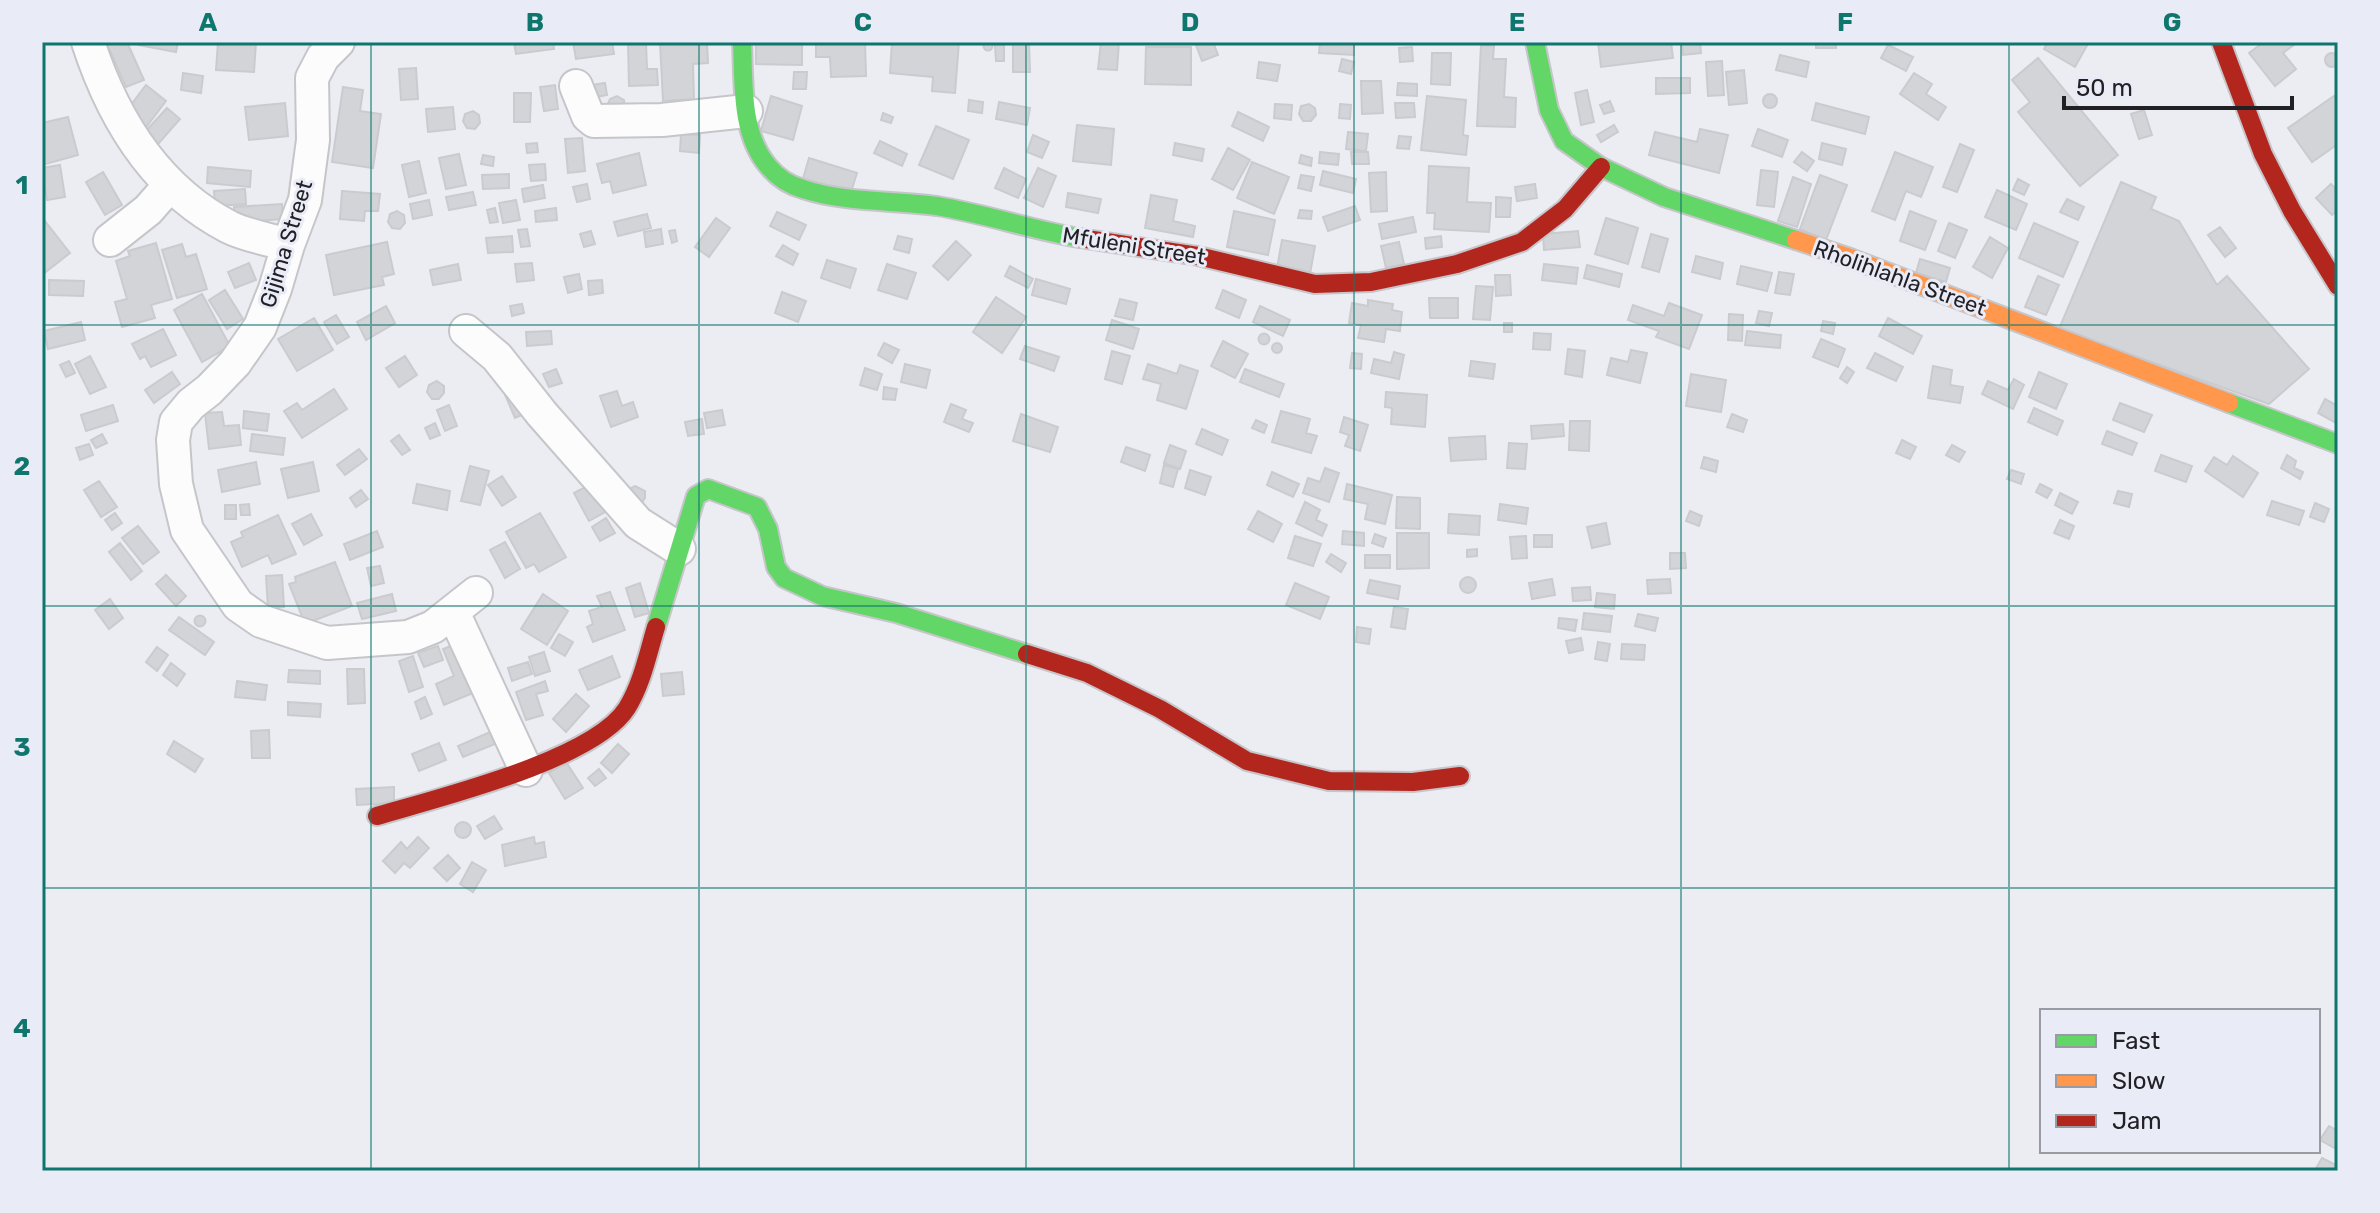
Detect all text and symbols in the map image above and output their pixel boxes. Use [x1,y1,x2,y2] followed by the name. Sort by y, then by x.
[199,7,218,38] text: A
[526,7,544,38] text: B
[854,7,872,38] text: C
[1181,7,1199,38] text: D
[1509,7,1525,38] text: E
[1837,7,1853,38] text: F
[2163,7,2181,38] text: G
[2064,60,2292,110] scale bar
[2076,74,2133,102] text: 50 m
[16,170,28,201] text: 1
[254,177,318,311] street label: Gijima Street
[1061,221,1208,271] street label: Mfuleni Street
[1810,234,1990,322] street label: Rholihlahla Street
[14,451,30,482] text: 2
[13,732,31,763] text: 3
[2040,1009,2320,1153] legend
[13,1013,31,1044] text: 4
[2112,1027,2160,1055] text: Fast
[2112,1067,2165,1095] text: Slow
[2112,1107,2162,1135] text: Jam

